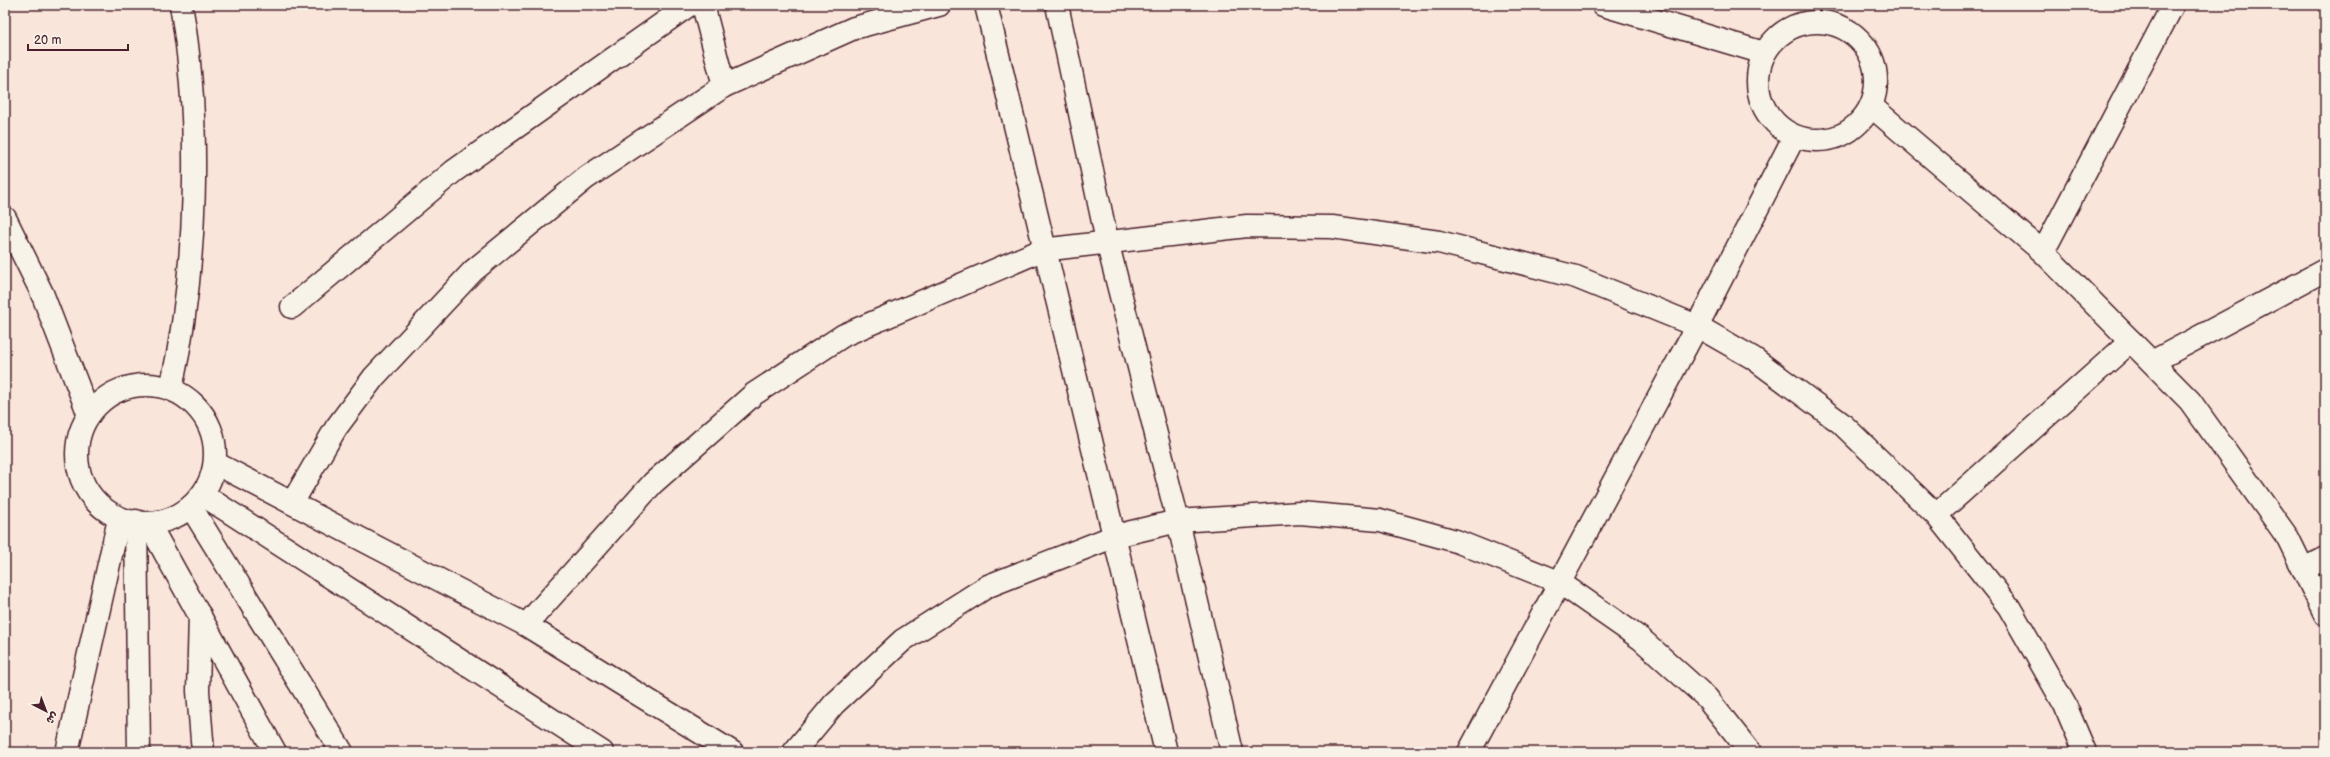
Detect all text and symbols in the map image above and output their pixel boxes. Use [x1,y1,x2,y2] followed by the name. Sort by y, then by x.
[28,26,128,52] scale bar
[34,33,61,48] text: 20 m
[26,691,66,731] north arrow
[44,709,61,727] text: ش

